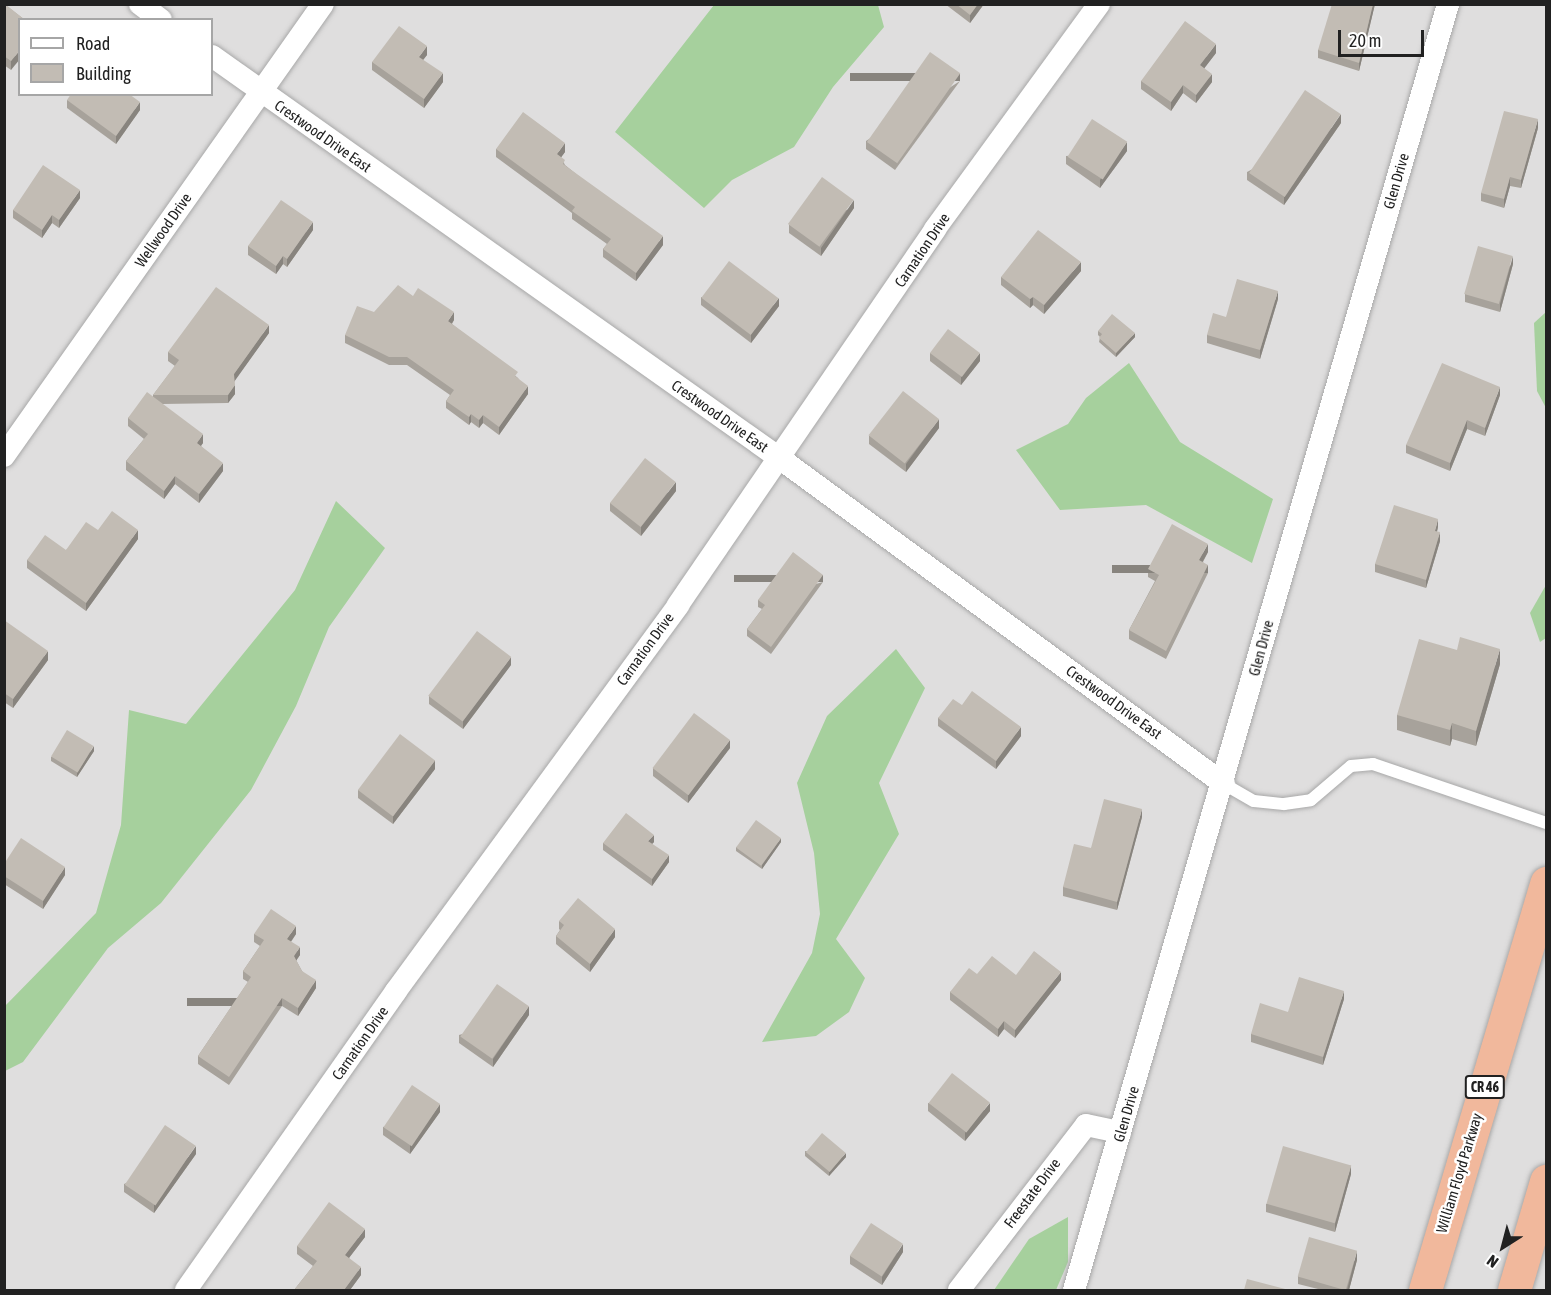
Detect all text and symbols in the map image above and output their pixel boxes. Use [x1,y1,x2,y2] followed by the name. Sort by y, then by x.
[18,18,213,96] legend
[1341,18,1426,56] scale bar
[1349,30,1381,51] text: 20 m
[76,33,110,54] text: Road
[76,63,131,84] text: Building
[271,96,375,176] street label: Crestwood Drive East
[1379,151,1413,211] street label: Glen Drive
[131,190,195,270] street label: Wellwood Drive
[891,209,953,291] street label: Carnation Drive
[668,376,772,456] street label: Crestwood Drive East
[613,609,677,689] street label: Carnation Drive
[1245,618,1277,678] street label: Glen Drive
[1063,661,1165,743] street label: Crestwood Drive East
[328,1003,392,1083] street label: Carnation Drive
[1464,1076,1506,1098] road number: CR 46
[1109,1084,1143,1144] street label: Glen Drive
[1432,1111,1486,1235] street label: William Floyd Parkway
[1000,1155,1064,1231] street label: Freestate Drive
[1473,1217,1533,1277] north arrow
[1483,1252,1502,1272] text: N

